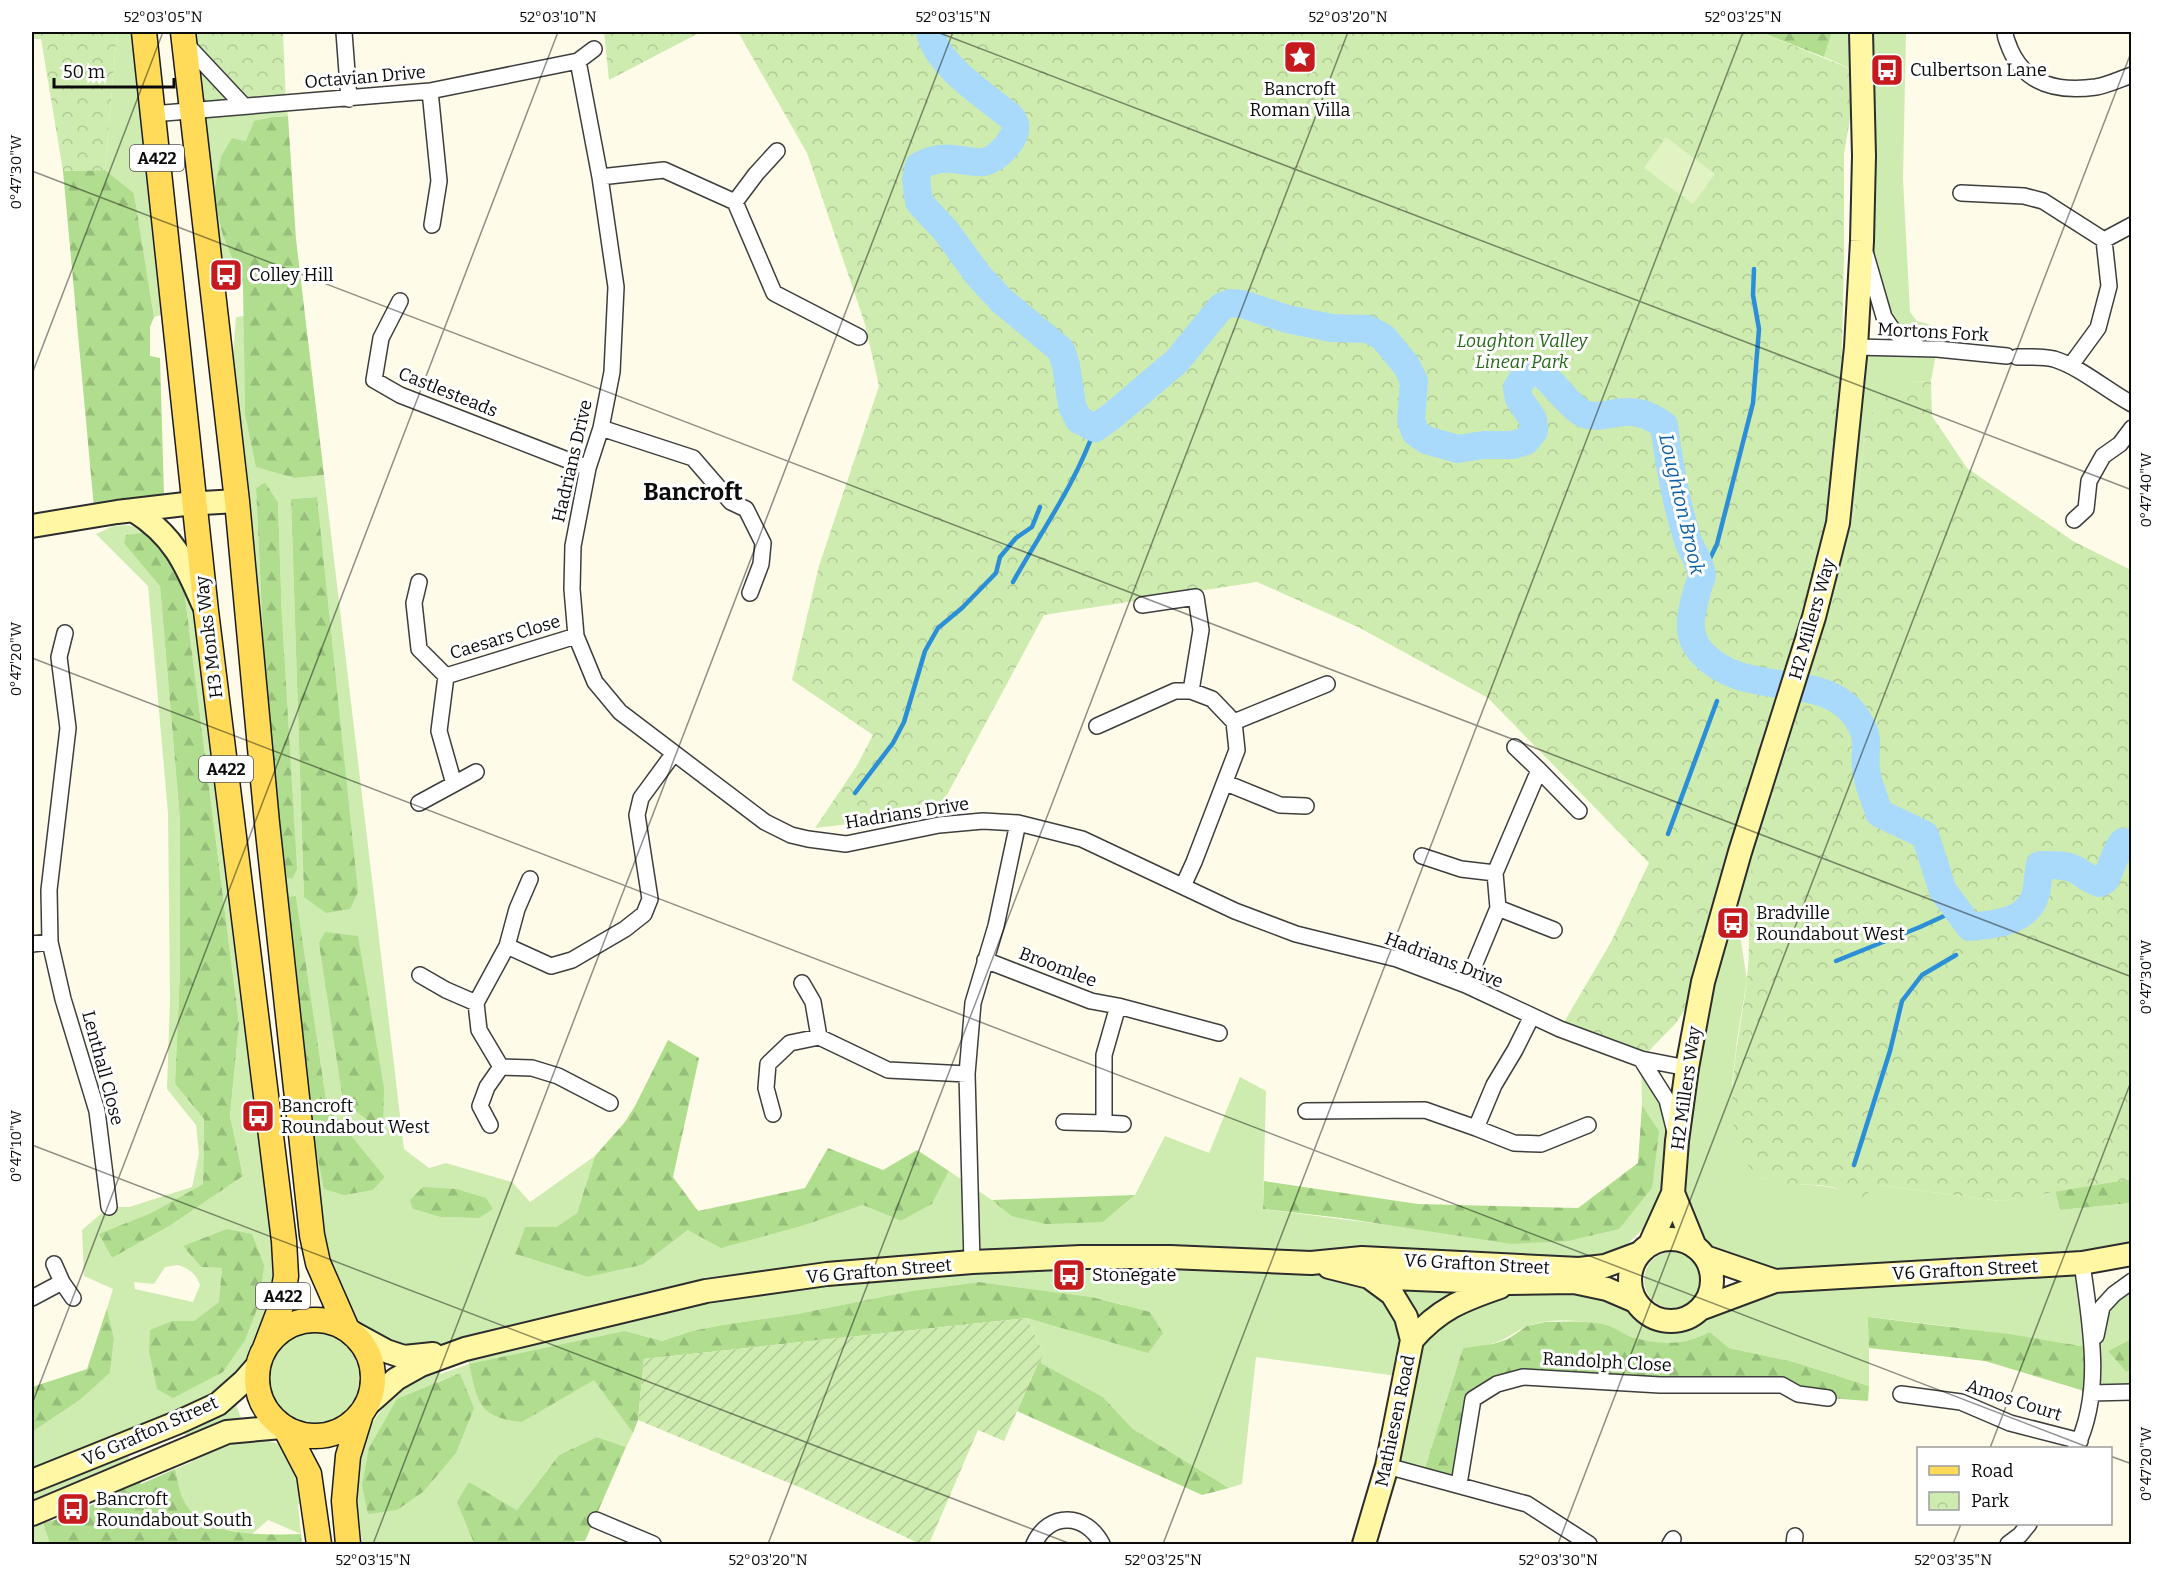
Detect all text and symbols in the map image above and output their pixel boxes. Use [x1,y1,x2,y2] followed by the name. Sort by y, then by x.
[123,8,203,26] text: 52°03'05"N
[519,8,597,26] text: 52°03'10"N
[915,8,991,26] text: 52°03'15"N
[1308,8,1388,26] text: 52°03'20"N
[1704,8,1782,26] text: 52°03'25"N
[1282,39,1318,75] place icon: Bancroft Roman Villa
[54,51,174,89] scale bar
[1869,52,1905,88] bus stop icon: Culbertson Lane
[1910,59,2047,81] place label: Culbertson Lane
[63,61,105,83] text: 50 m
[303,61,427,93] street label: Octavian Drive
[1250,78,1351,121] place label: Bancroft Roman Villa
[7,134,25,209] text: 0°47'30"W
[130,145,184,171] road number: A422
[208,257,244,293] bus stop icon: Colley Hill
[249,264,333,286] place label: Colley Hill
[1877,318,1990,346] street label: Mortons Fork
[1457,330,1588,373] park label: Loughton Valley Linear Park
[395,362,501,422] street label: Castlesteads
[547,398,597,524] street label: Hadrians Drive
[1654,431,1710,577] water label: Loughton Brook
[2137,452,2155,528] text: 0°47'40"W
[643,478,743,506] district label: Bancroft
[1784,555,1840,682] street label: H2 Millers Way
[191,574,227,700] street label: H3 Monks Way
[447,610,563,664] street label: Caesars Close
[7,621,25,696] text: 0°47'20"W
[199,756,253,782] road number: A422
[843,792,971,834] street label: Hadrians Drive
[1756,902,1905,945] place label: Bradville Roundabout West
[1715,905,1751,941] bus stop icon: Bradville Roundabout West
[1382,927,1506,993] street label: Hadrians Drive
[2137,939,2155,1014] text: 0°47'30"W
[1016,942,1100,992] street label: Broomlee
[77,1008,129,1128] street label: Lenthall Close
[1666,1024,1706,1151] street label: H2 Millers Way
[281,1095,430,1138] place label: Bancroft Roundabout West
[240,1098,276,1134] bus stop icon: Bancroft Roundabout West
[7,1109,25,1182] text: 0°47'10"W
[1404,1249,1551,1279] street label: V6 Grafton Street
[805,1254,953,1288] street label: V6 Grafton Street
[1892,1255,2039,1285] street label: V6 Grafton Street
[1051,1257,1087,1293] bus stop icon: Stonegate
[1092,1264,1176,1286] place label: Stonegate
[256,1283,310,1309] road number: A422
[1542,1348,1672,1376] street label: Randolph Close
[1370,1353,1420,1489] street label: Mathiesen Road
[1963,1374,2065,1426] street label: Amos Court
[79,1391,222,1471] street label: V6 Grafton Street
[2137,1426,2155,1501] text: 0°47'20"W
[1917,1447,2112,1525] legend
[1971,1460,2014,1482] text: Road
[96,1488,252,1531] place label: Bancroft Roundabout South
[1971,1490,2010,1512] text: Park
[55,1491,91,1527] bus stop icon: Bancroft Roundabout South
[335,1551,411,1569] text: 52°03'15"N
[728,1551,808,1569] text: 52°03'20"N
[1124,1551,1202,1569] text: 52°03'25"N
[1518,1551,1598,1569] text: 52°03'30"N
[1914,1551,1992,1569] text: 52°03'35"N

